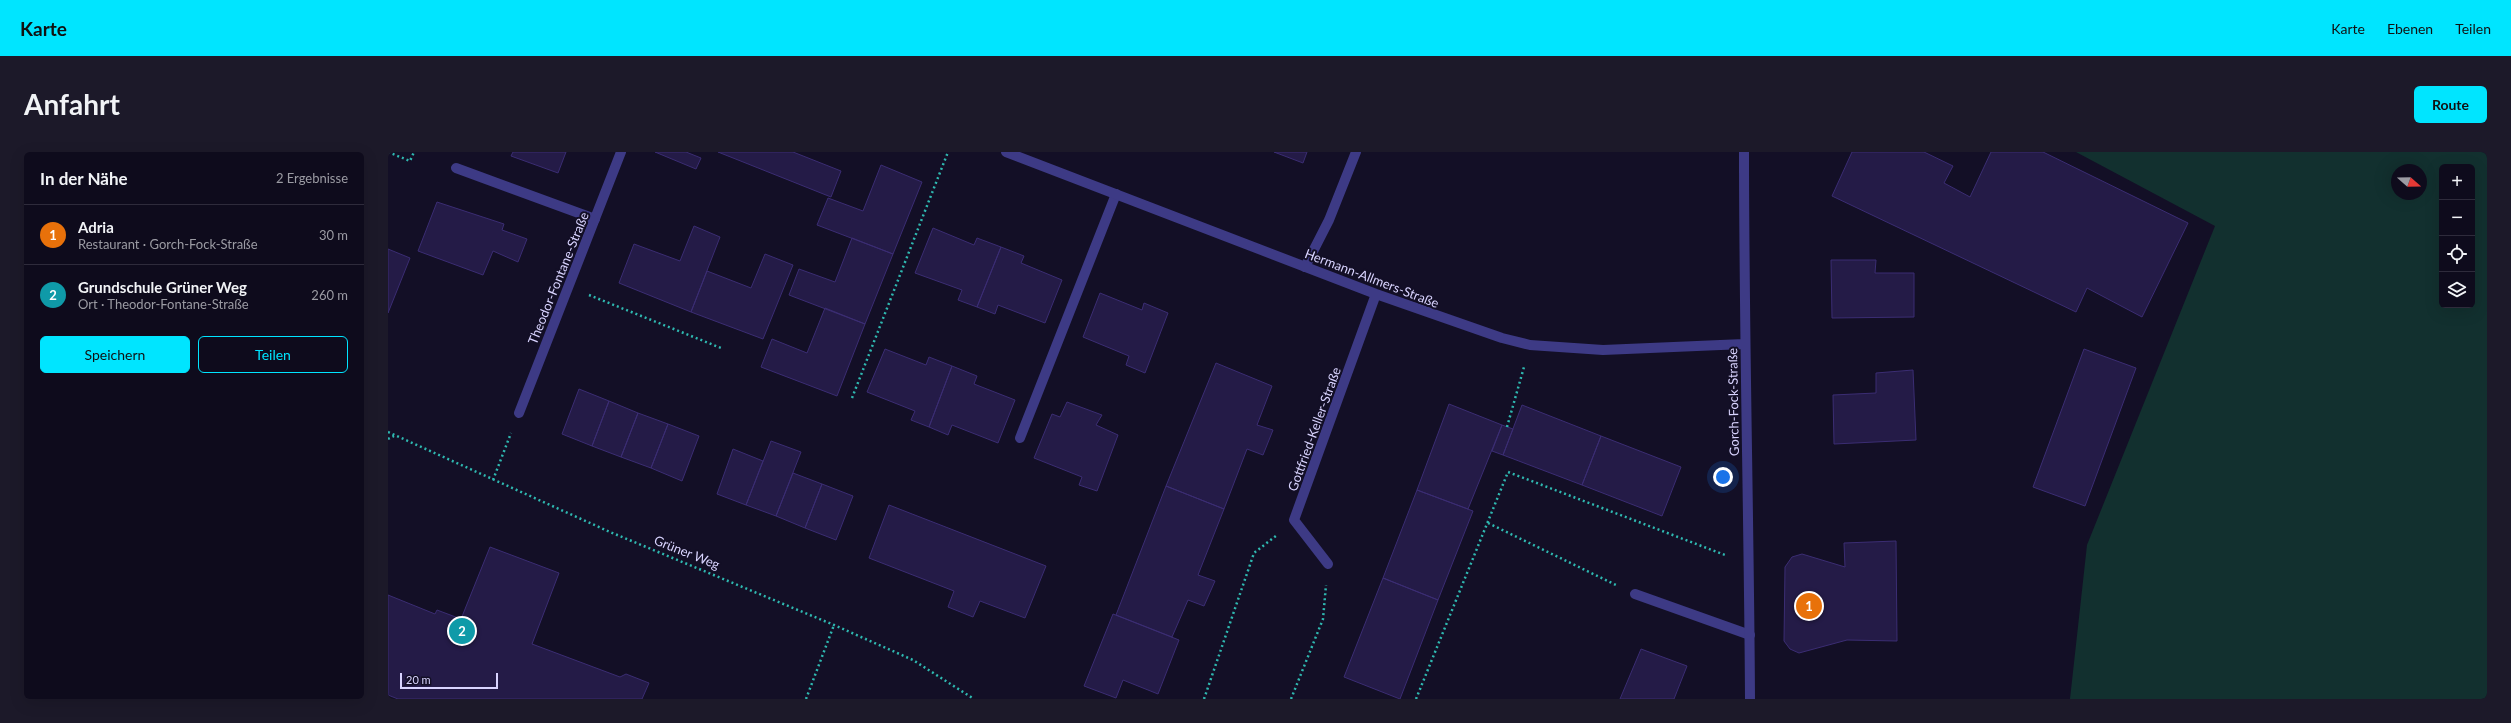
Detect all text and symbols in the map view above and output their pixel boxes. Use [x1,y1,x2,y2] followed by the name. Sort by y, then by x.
[20,17,67,40] text: Karte
[2331,20,2365,37] text: Karte
[2387,20,2433,37] text: Ebenen
[2455,20,2491,37] text: Teilen
[2414,86,2487,123] button: Route
[24,87,120,121] text: Anfahrt
[2391,164,2427,200] north arrow
[2439,164,2475,308] map controls
[2439,164,2475,200] button: +
[40,168,128,189] text: In der Nähe
[276,170,348,186] text: 2 Ergebnisse
[2439,200,2475,236] button: −
[524,209,592,347] street label: Theodor-Fontane-Straße
[78,218,114,236] text: Adria
[49,227,57,243] text: 1
[319,227,348,243] text: 30 m
[78,236,258,252] text: Restaurant · Gorch-Fock-Straße
[2439,236,2475,272] button: locate
[1303,245,1441,311] street label: Hermann-Allmers-Straße
[2439,272,2475,308] button: layers
[78,278,247,296] text: Grundschule Grüner Weg
[49,287,57,303] text: 2
[311,287,348,303] text: 260 m
[78,296,249,312] text: Ort · Theodor-Fontane-Straße
[40,336,190,373] button: Speichern
[198,336,348,373] button: Teilen
[1724,348,1742,456] street label: Gorch-Fock-Straße
[1284,365,1344,493] street label: Gottfried-Keller-Straße
[1713,467,1733,487] your location
[652,532,722,573] street label: Grüner Weg
[1796,591,1822,621] pin: 1
[449,616,475,646] pin: 2
[400,671,498,690] scale bar
[406,673,431,686] text: 20 m

